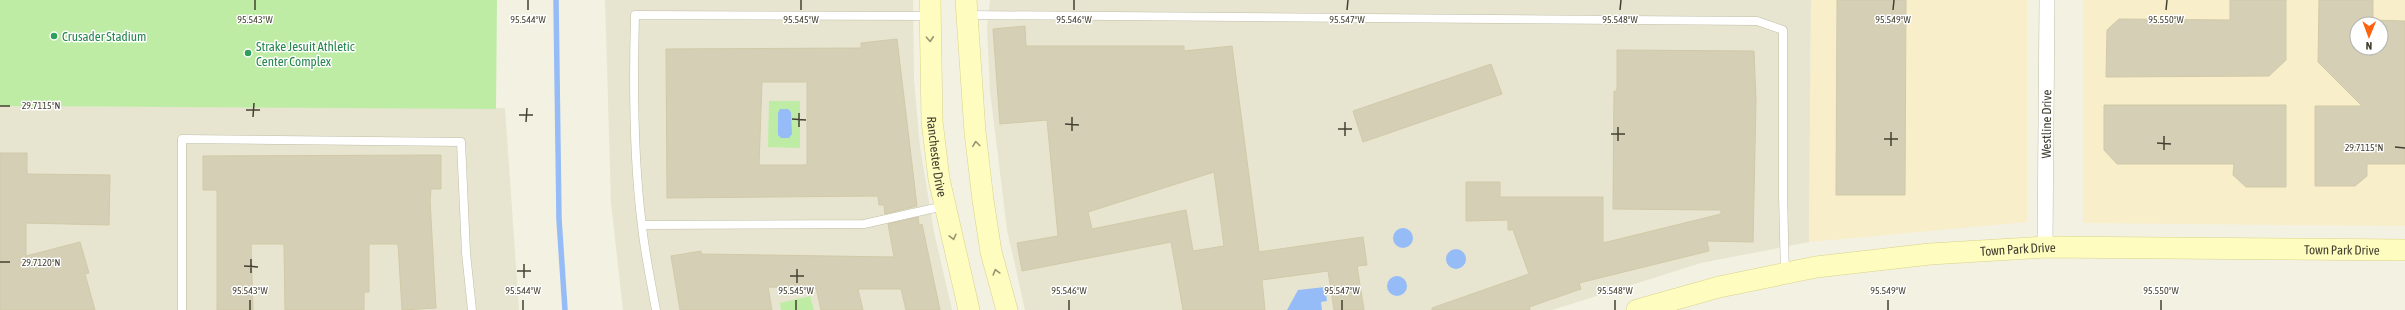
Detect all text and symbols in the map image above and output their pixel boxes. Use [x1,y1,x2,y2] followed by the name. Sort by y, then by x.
[237,14,273,25] text: 95.543°W
[510,14,546,25] text: 95.544°W
[783,14,819,25] text: 95.545°W
[1056,14,1092,25] text: 95.546°W
[1329,14,1365,25] text: 95.547°W
[1602,14,1638,25] text: 95.548°W
[1875,14,1911,25] text: 95.549°W
[2148,14,2184,25] text: 95.550°W
[2349,16,2389,56] north arrow
[62,29,146,44] place label: Crusader Stadium
[49,31,59,41] marker: Crusader Stadium
[926,36,935,42] one-way arrow
[256,39,355,69] place label: Strake Jesuit Athletic Center Complex
[2365,40,2372,52] text: N
[243,48,253,58] marker: Strake Jesuit Athletic Center Complex
[2039,89,2054,159] street label: Westline Drive
[22,100,60,111] text: 29.7115°N
[924,116,950,198] street label: Ranchester Drive
[972,141,981,147] one-way arrow
[2345,142,2383,153] text: 29.7115°N
[948,234,956,240] one-way arrow
[1980,240,2056,259] street label: Town Park Drive
[2304,242,2380,258] street label: Town Park Drive
[22,257,60,268] text: 29.7120°N
[993,269,1001,276] one-way arrow
[232,285,268,296] text: 95.543°W
[505,285,541,296] text: 95.544°W
[778,285,814,296] text: 95.545°W
[1051,285,1087,296] text: 95.546°W
[1324,285,1360,296] text: 95.547°W
[1597,285,1633,296] text: 95.548°W
[1870,285,1906,296] text: 95.549°W
[2143,285,2179,296] text: 95.550°W

